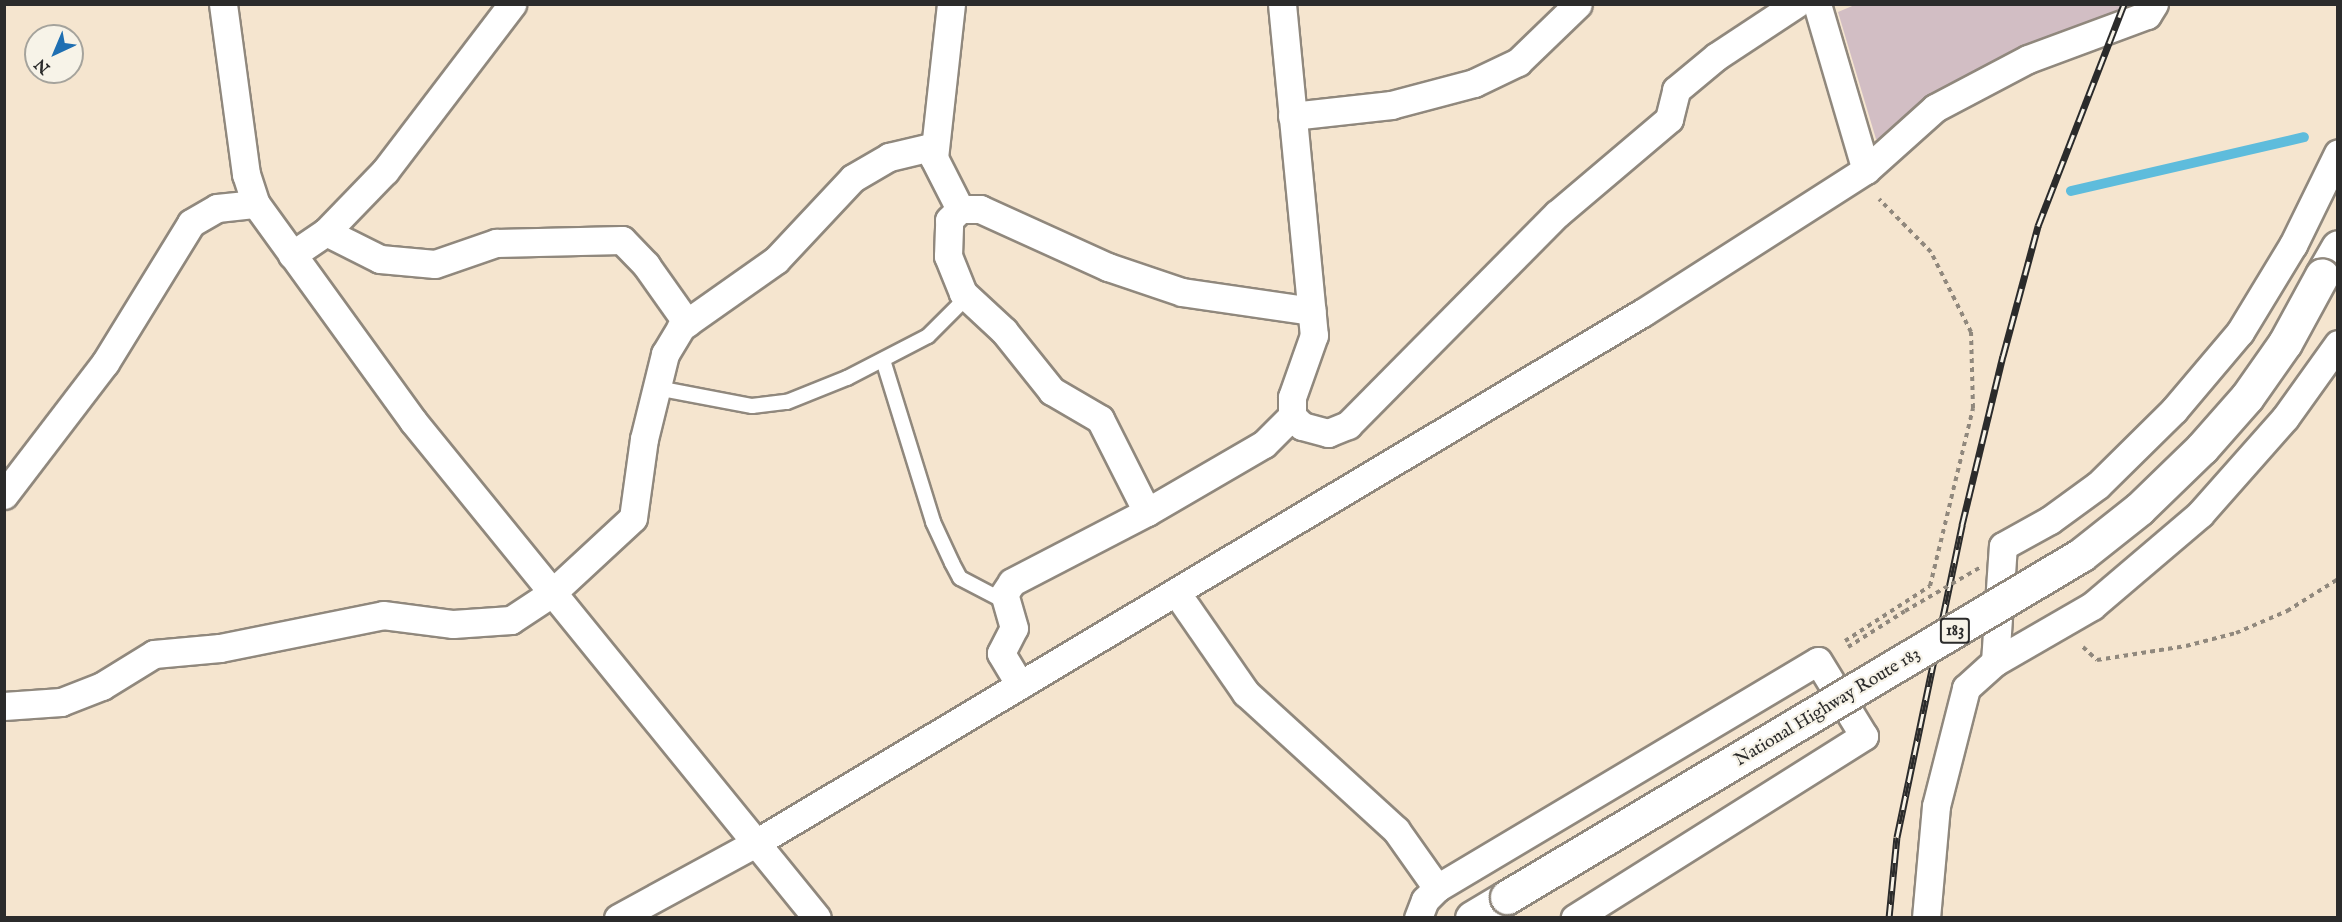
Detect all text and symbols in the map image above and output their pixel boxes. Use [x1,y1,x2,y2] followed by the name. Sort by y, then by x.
[24,24,84,84] north arrow
[31,54,55,78] text: N
[1938,618,1972,644] road number: 183
[1731,644,1925,772] street label: National Highway Route 183

